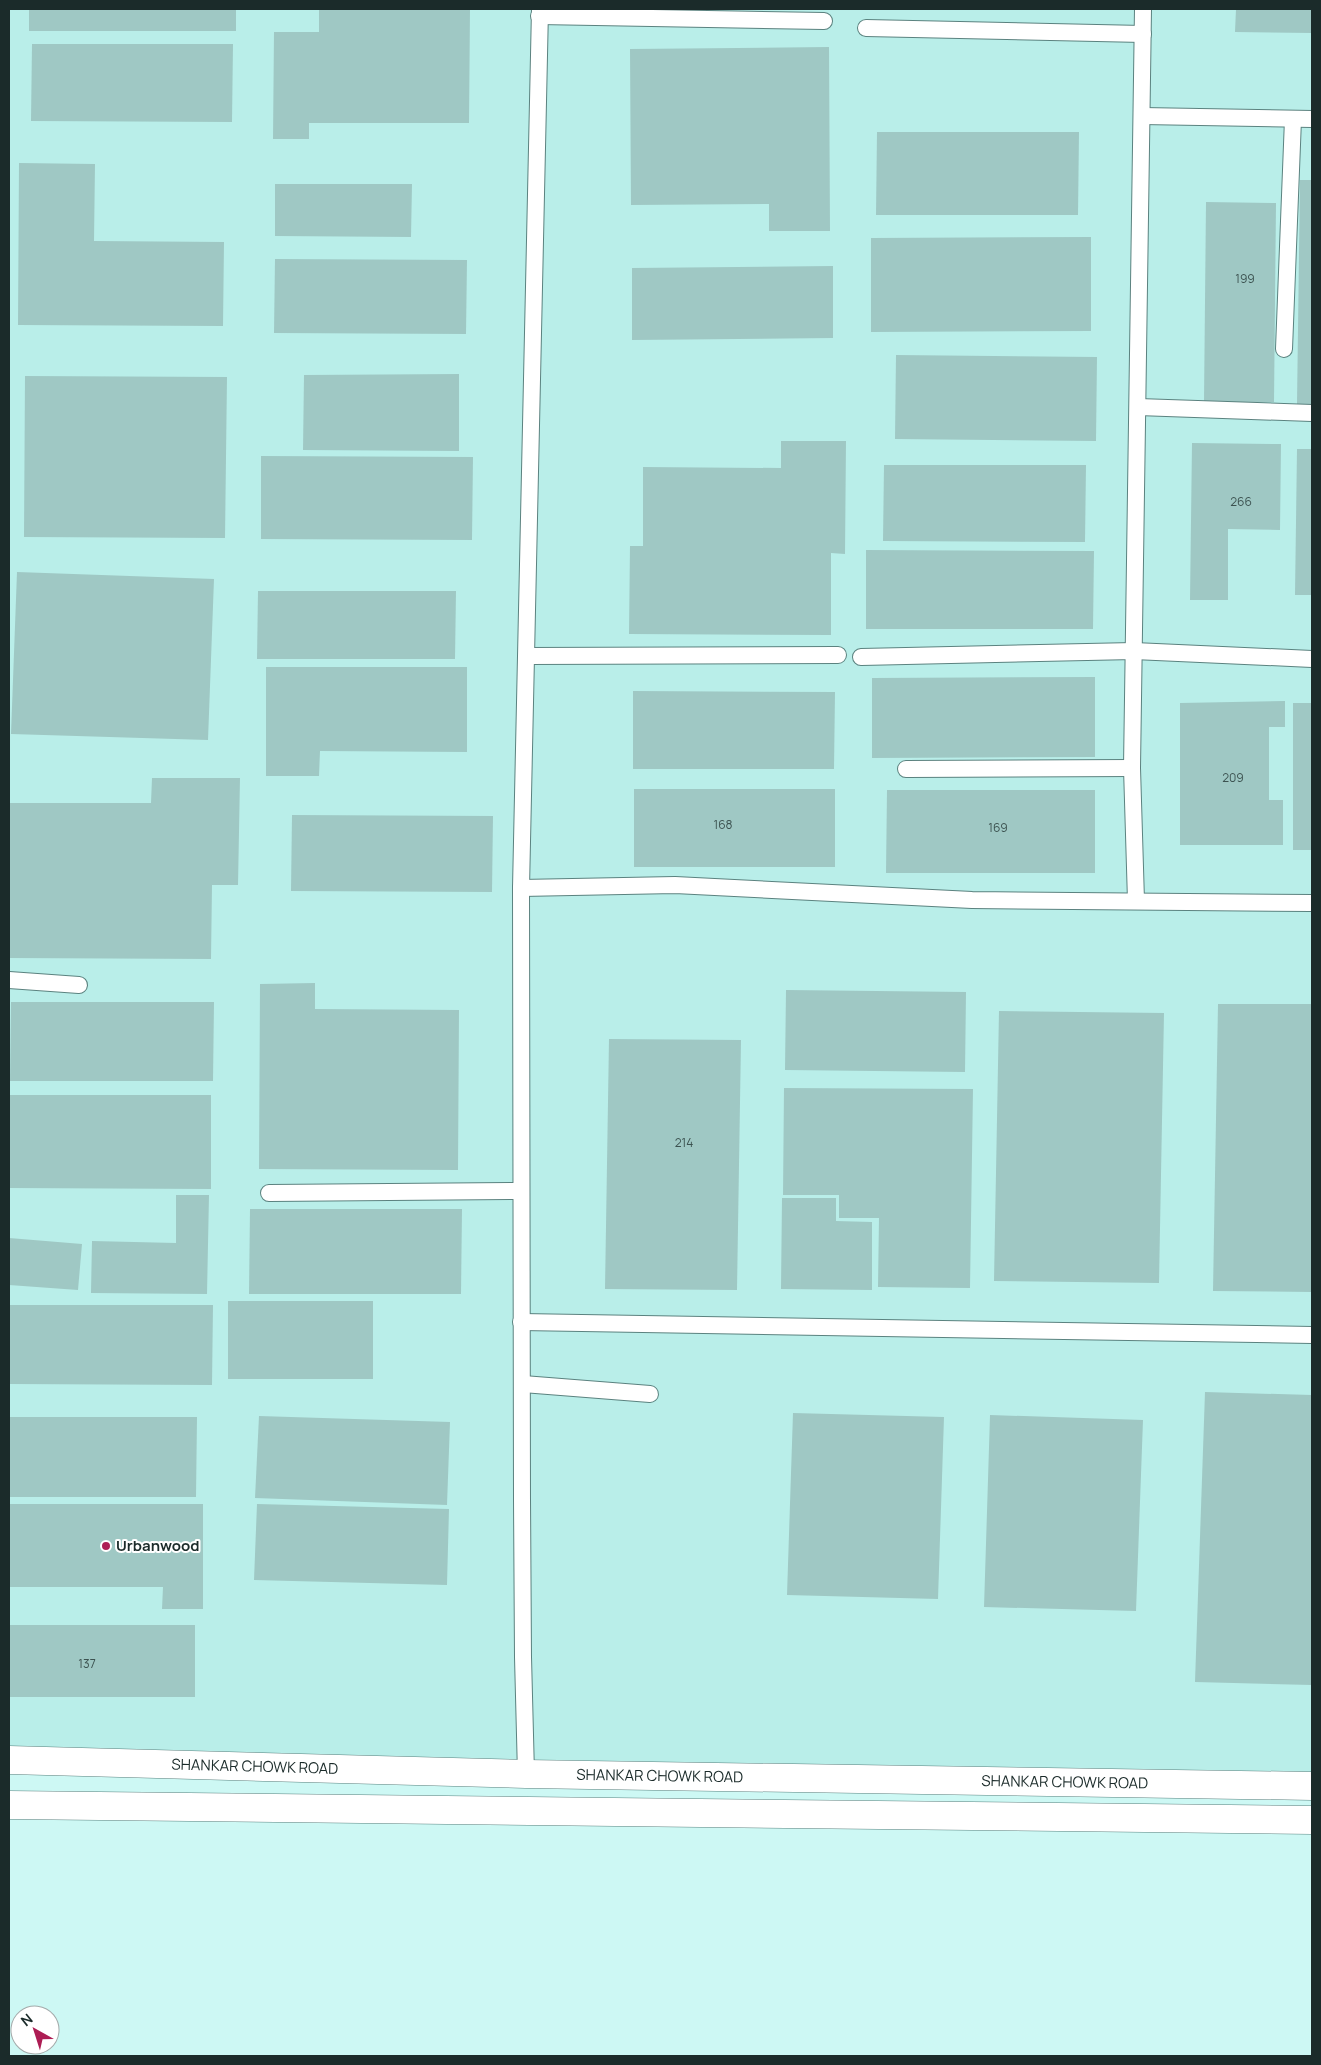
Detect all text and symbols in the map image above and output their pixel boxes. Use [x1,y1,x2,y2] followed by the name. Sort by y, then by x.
[1235,270,1255,287] house number: 199
[1230,493,1252,510] house number: 266
[1222,769,1244,786] house number: 209
[713,816,733,833] house number: 168
[988,819,1008,836] house number: 169
[675,1134,693,1151] house number: 214
[116,1535,200,1556] place label: Urbanwood
[100,1540,112,1552] marker: Urbanwood
[78,1655,96,1672] house number: 137
[171,1753,339,1779] street label: SHANKAR CHOWK ROAD
[576,1764,743,1787] street label: SHANKAR CHOWK ROAD
[981,1770,1148,1793] street label: SHANKAR CHOWK ROAD
[10,2005,60,2055] north arrow
[17,2009,36,2030] text: N

